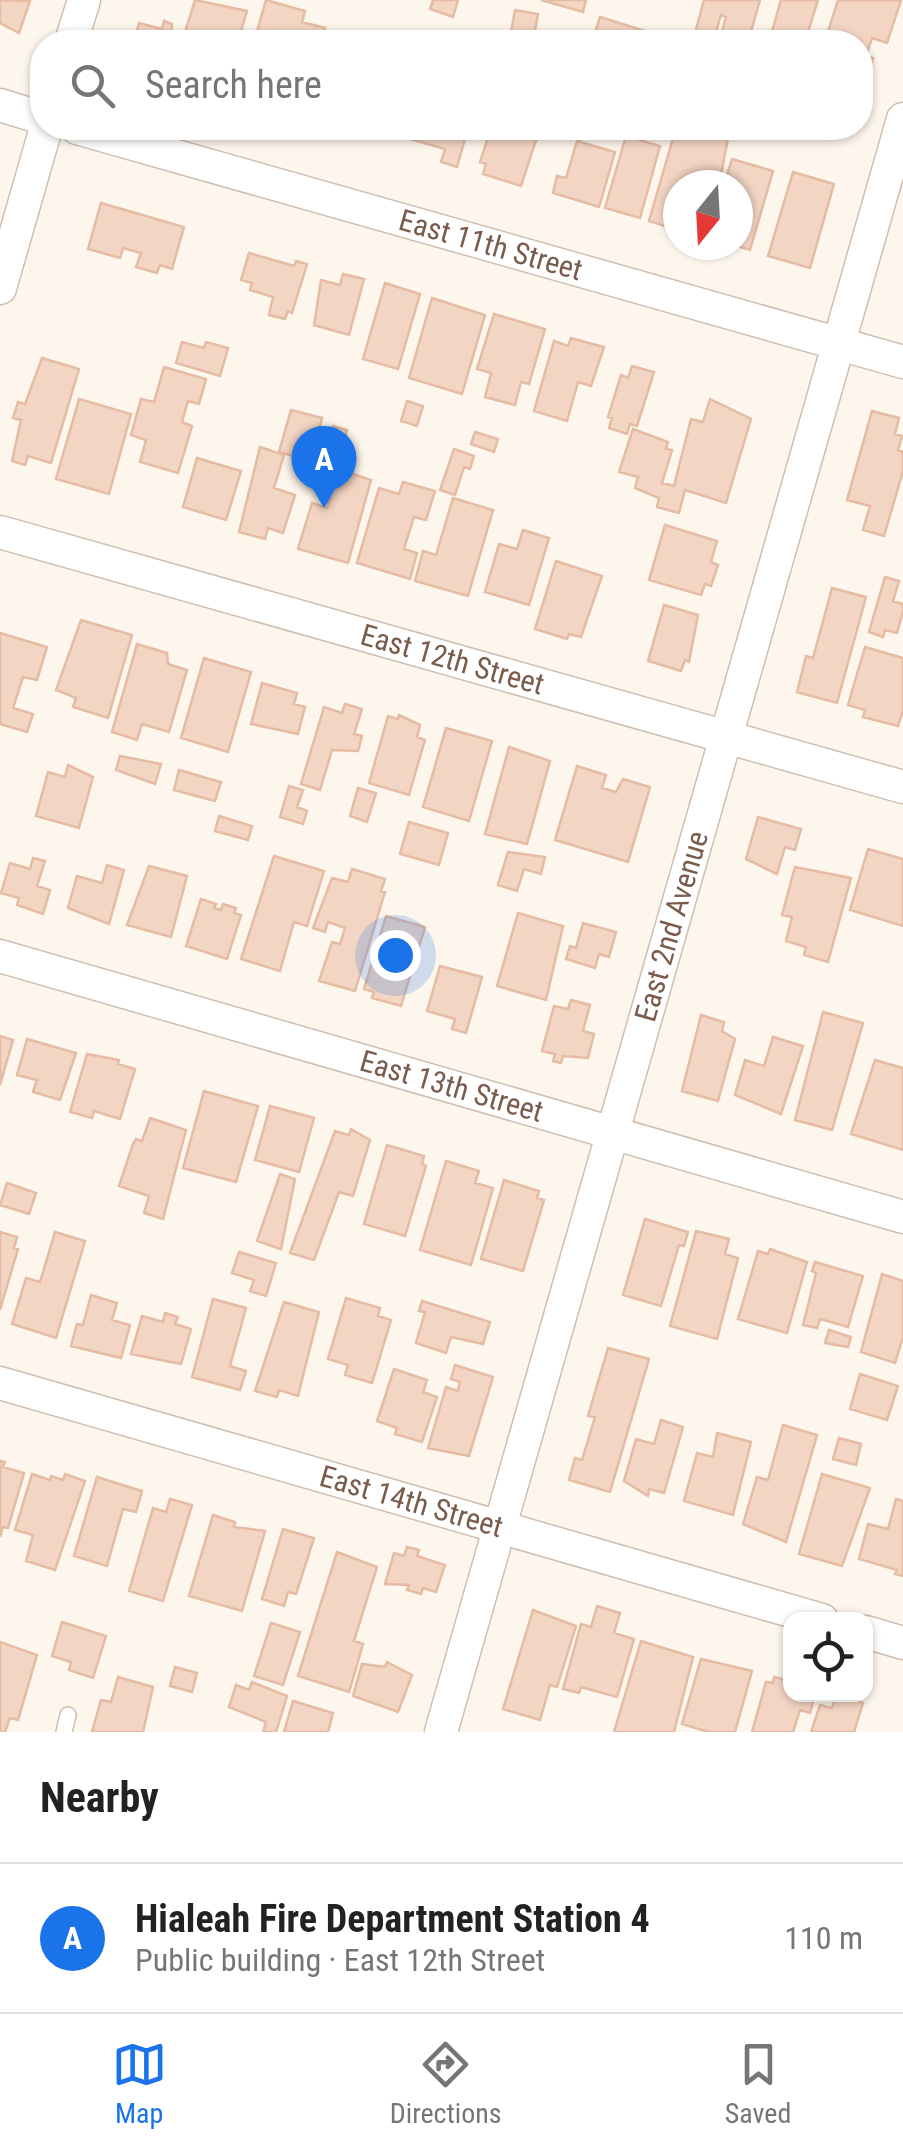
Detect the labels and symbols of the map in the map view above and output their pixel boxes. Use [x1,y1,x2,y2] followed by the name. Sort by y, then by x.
[663,170,753,260] north arrow
[395,202,587,287] street label: East 11th Street
[292,426,356,508] pin: A
[357,617,548,702] street label: East 12th Street
[627,827,715,1025] street label: East 2nd Avenue
[370,930,421,981] your location
[356,1043,547,1129] street label: East 13th Street
[316,1458,507,1544] street label: East 14th Street

